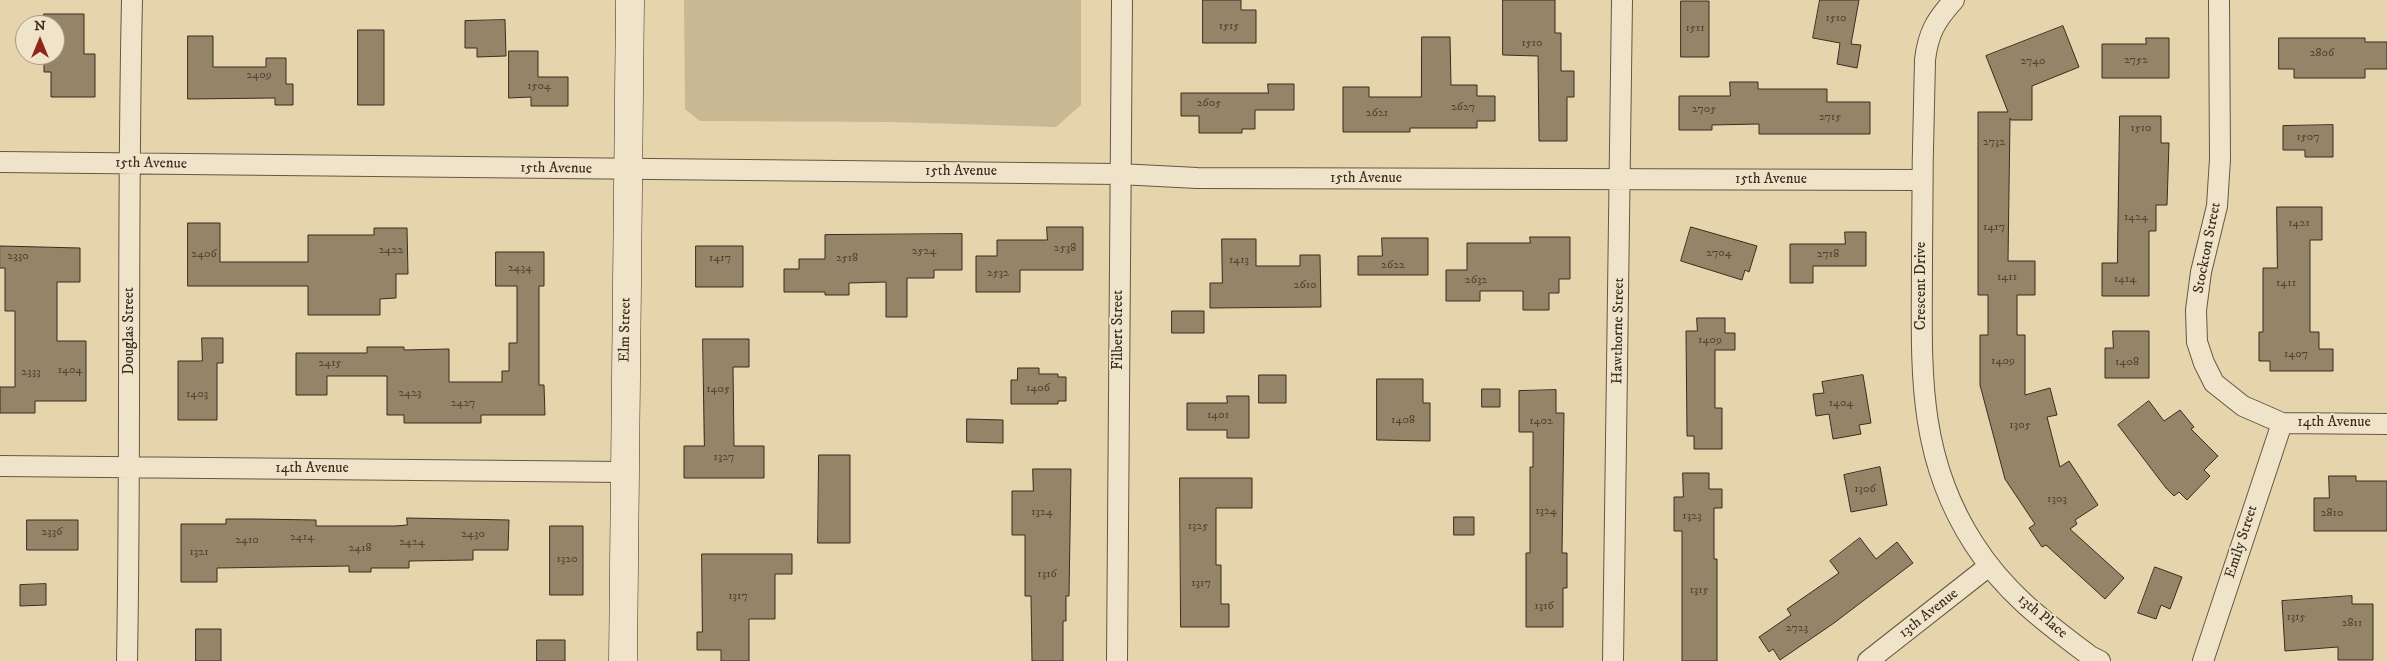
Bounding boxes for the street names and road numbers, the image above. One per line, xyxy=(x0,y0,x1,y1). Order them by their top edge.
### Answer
street label: 15th Avenue xyxy=(115,154,187,174)
street label: 15th Avenue xyxy=(520,159,592,179)
street label: 15th Avenue xyxy=(925,163,997,181)
street label: 15th Avenue xyxy=(1330,170,1402,188)
street label: 15th Avenue xyxy=(1735,171,1807,189)
street label: Stockton Street xyxy=(2190,201,2226,295)
street label: Crescent Drive xyxy=(1913,242,1931,330)
street label: Hawthorne Street xyxy=(1609,278,1629,384)
street label: Douglas Street xyxy=(121,287,139,375)
street label: Filbert Street xyxy=(1110,290,1128,370)
street label: Elm Street xyxy=(616,297,636,363)
street label: 14th Avenue xyxy=(2297,414,2371,432)
street label: 14th Avenue xyxy=(275,460,349,478)
street label: Emily Street xyxy=(2222,503,2262,581)
street label: 13th Avenue xyxy=(1896,585,1962,643)
street label: 13th Place xyxy=(2014,591,2070,643)

